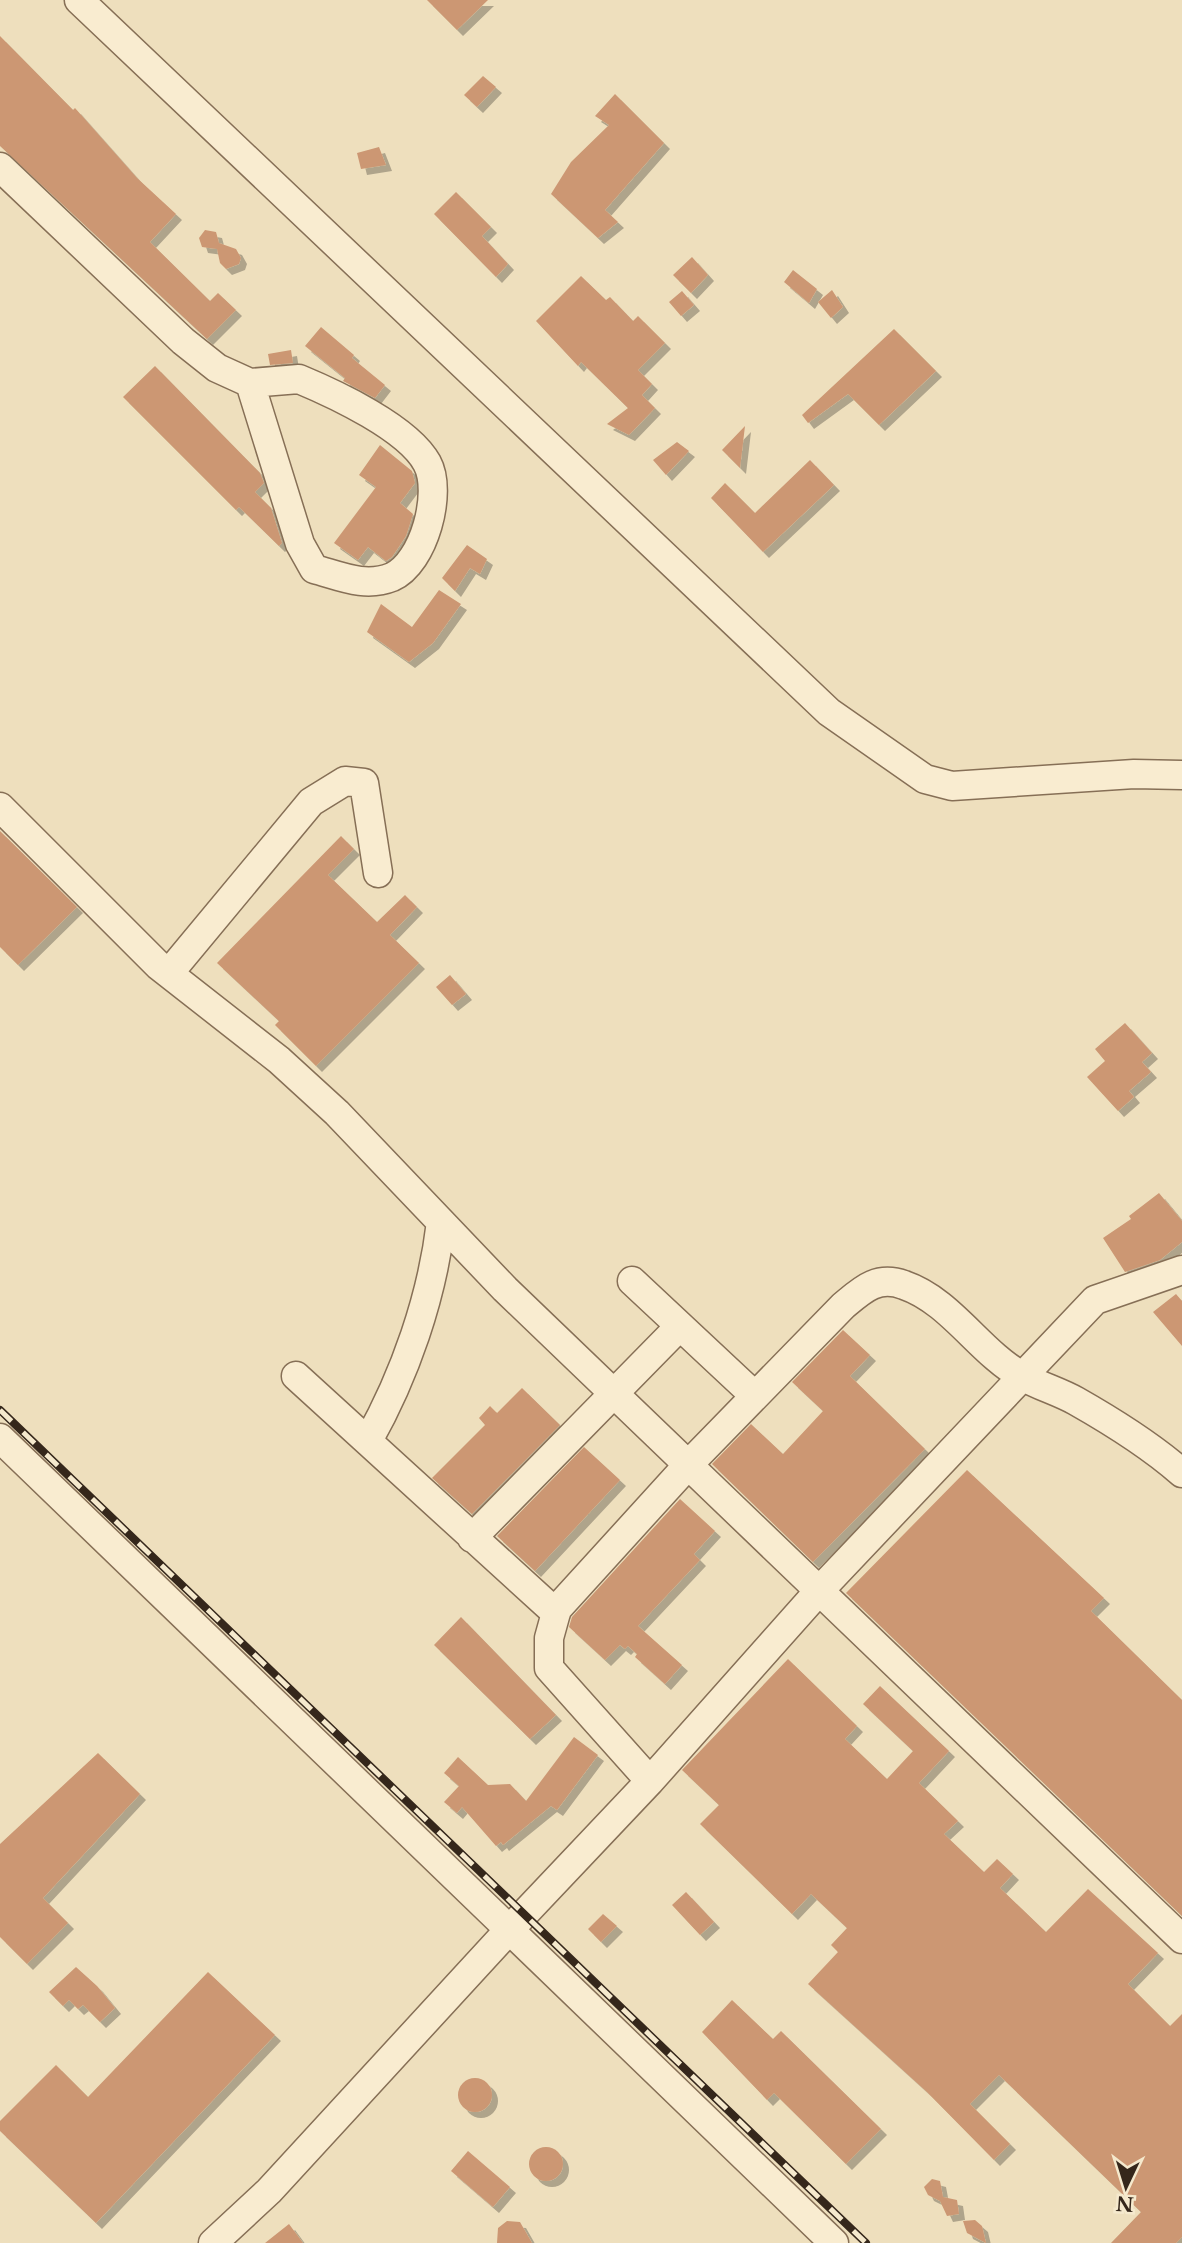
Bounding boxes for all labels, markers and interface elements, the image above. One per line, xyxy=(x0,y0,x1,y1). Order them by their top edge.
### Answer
north arrow xyxy=(1091,2152,1161,2222)
text: N xyxy=(1115,2191,1135,2216)

